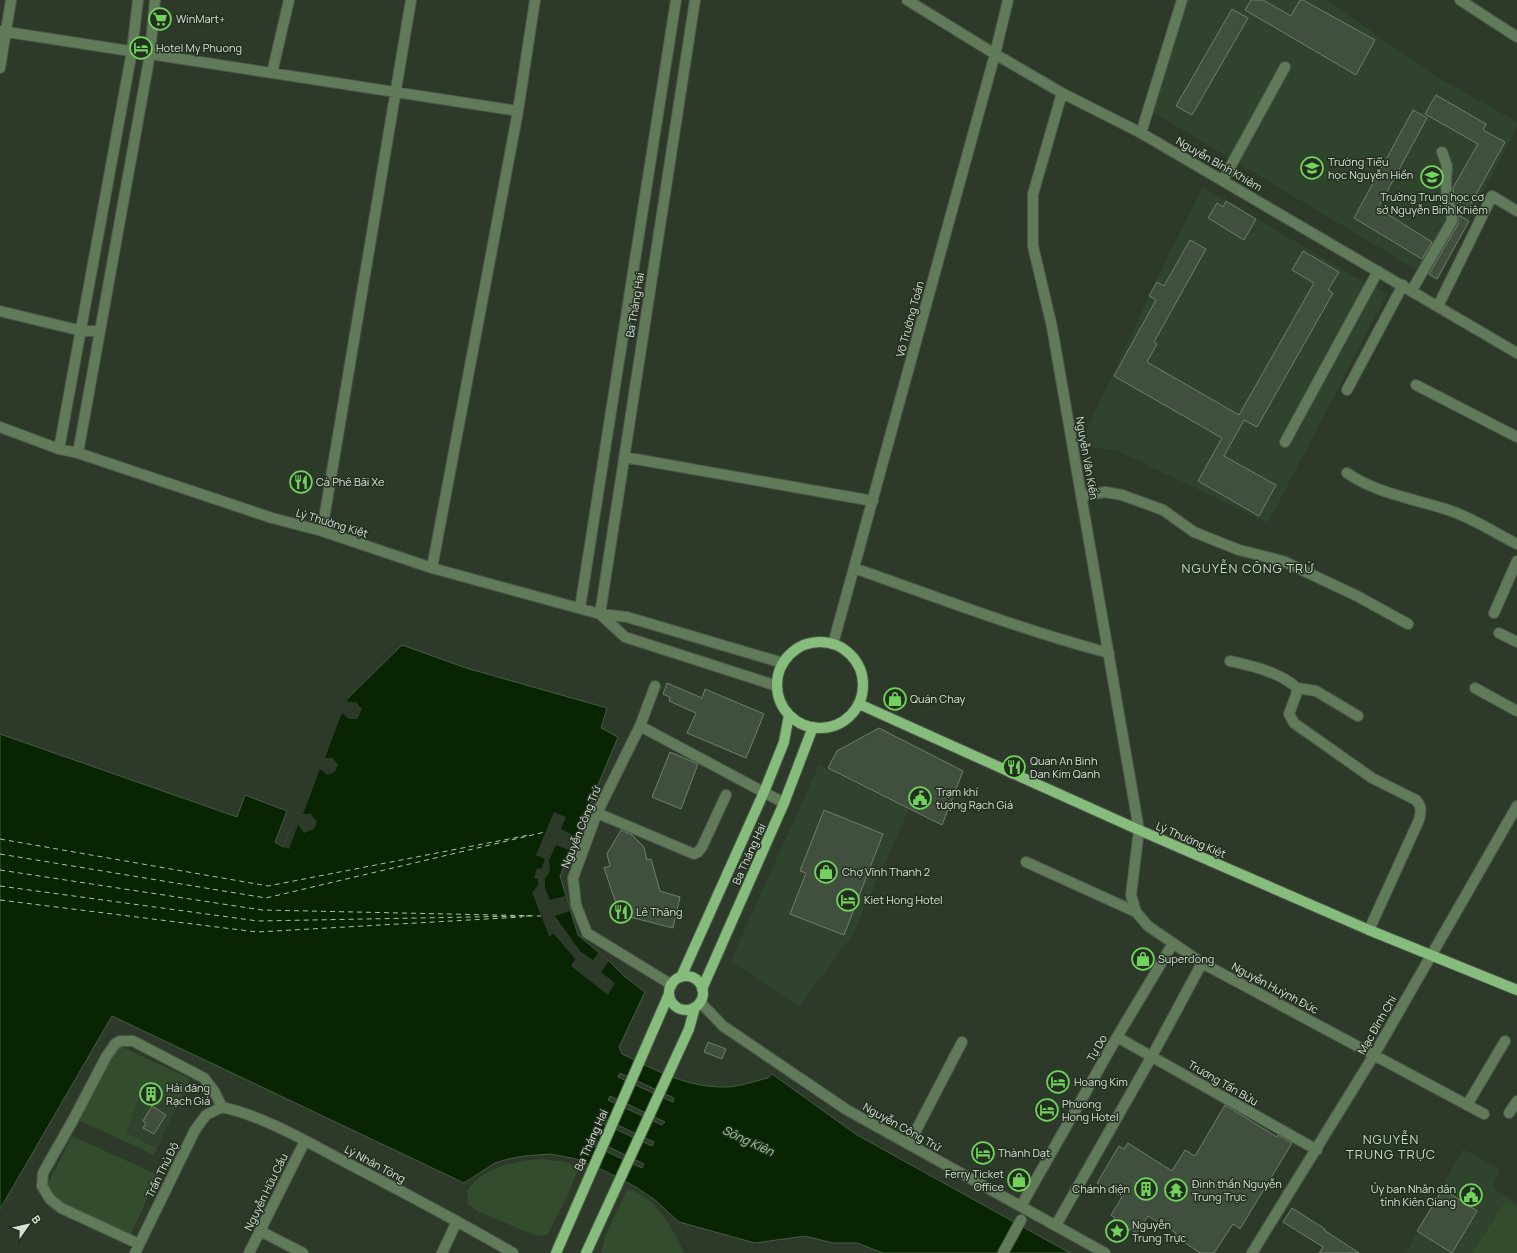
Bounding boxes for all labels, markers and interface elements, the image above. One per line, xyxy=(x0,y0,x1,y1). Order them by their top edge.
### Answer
supermarket icon: WinMart+ xyxy=(147,6,173,32)
place label: WinMart+ xyxy=(176,11,225,26)
hotel icon: Hotel My Phuong xyxy=(128,35,154,61)
place label: Hotel My Phuong xyxy=(156,40,242,55)
street label: Nguyễn Bỉnh Khiêm xyxy=(1174,133,1265,194)
place label: Trường Tiểu học Nguyễn Hiền xyxy=(1328,154,1413,182)
school or university icon: Trường Tiểu học Nguyễn Hiền xyxy=(1299,155,1325,181)
school or university icon: Trường Trung học cơ sở Nguyễn Bỉnh Khiêm xyxy=(1419,164,1445,190)
place label: Trường Trung học cơ sở Nguyễn Bỉnh Khiêm xyxy=(1376,189,1488,217)
street label: Ba Tháng Hai xyxy=(622,271,647,339)
street label: Võ Trường Toản xyxy=(892,279,927,358)
street label: Nguyễn Văn Kiến xyxy=(1073,415,1102,501)
restaurant icon: Cà Phê Bãi Xe xyxy=(288,469,314,495)
place label: Cà Phê Bãi Xe xyxy=(316,474,385,489)
street label: Lý Thường Kiệt xyxy=(294,504,370,541)
district label: NGUYỄN CÔNG TRỨ xyxy=(1182,559,1314,577)
shop icon: Quán Chay xyxy=(882,686,908,712)
place label: Quán Chay xyxy=(910,691,966,706)
place label: Quan An Binh Dan Kim Qanh xyxy=(1030,753,1100,781)
restaurant icon: Quan An Binh Dan Kim Qanh xyxy=(1001,754,1027,780)
street label: Nguyễn Công Trứ xyxy=(557,783,604,870)
place label: Trạm khí tượng Rạch Giá xyxy=(936,784,1013,812)
public building icon: Trạm khí tượng Rạch Giá xyxy=(907,785,933,811)
street label: Lý Thường Kiệt xyxy=(1154,818,1228,861)
street label: Ba Tháng Hai xyxy=(728,821,769,887)
shop icon: Chợ Vĩnh Thanh 2 xyxy=(813,859,839,885)
place label: Chợ Vĩnh Thanh 2 xyxy=(842,864,930,879)
hotel icon: Kiet Hong Hotel xyxy=(835,887,861,913)
place label: Kiet Hong Hotel xyxy=(864,892,943,907)
restaurant icon: Lê Thāng xyxy=(608,899,634,925)
place label: Lê Thāng xyxy=(636,904,683,919)
shop icon: Superdong xyxy=(1130,946,1156,972)
place label: Superdong xyxy=(1158,951,1214,966)
street label: Nguyễn Huỳnh Đức xyxy=(1229,958,1321,1017)
street label: Mạc Đĩnh Chi xyxy=(1354,993,1400,1057)
street label: Tự Do xyxy=(1083,1031,1110,1064)
street label: Trương Tấn Bửu xyxy=(1185,1056,1261,1109)
hotel icon: Hoang Kim xyxy=(1045,1069,1071,1095)
place label: Hoang Kim xyxy=(1074,1074,1128,1089)
place label: Hải đăng Rạch Giá xyxy=(166,1080,210,1108)
building icon: Hải đăng Rạch Giá xyxy=(138,1081,164,1107)
place label: Phuong Hong Hotel xyxy=(1062,1096,1119,1124)
hotel icon: Phuong Hong Hotel xyxy=(1034,1097,1060,1123)
street label: Nguyễn Công Trứ xyxy=(860,1099,944,1155)
street label: Ba Tháng Hai xyxy=(570,1107,611,1173)
water label: Sông Kiên xyxy=(720,1121,778,1160)
district label: NGUYỄN TRUNG TRỰC xyxy=(1346,1130,1436,1163)
street label: Trần Thủ Độ xyxy=(142,1139,182,1200)
hotel icon: Thành Dạt xyxy=(970,1140,996,1166)
street label: Lý Nhân Tông xyxy=(342,1141,408,1186)
place label: Thành Dạt xyxy=(998,1145,1050,1160)
street label: Nguyễn Hữu Cầu xyxy=(240,1151,291,1233)
place label: Ferry Ticket Office xyxy=(945,1166,1005,1194)
shop icon: Ferry Ticket Office xyxy=(1006,1167,1032,1193)
building icon: Chánh điện xyxy=(1133,1176,1159,1202)
place label: Đình thần Nguyễn Trung Trực xyxy=(1192,1176,1282,1204)
temple icon: Đình thần Nguyễn Trung Trực xyxy=(1163,1177,1189,1203)
place label: Chánh điện xyxy=(1072,1181,1130,1196)
place label: Ủy ban Nhân dân tỉnh Kiên Giang xyxy=(1371,1181,1456,1209)
public building icon: Ủy ban Nhân dân tỉnh Kiên Giang xyxy=(1458,1182,1484,1208)
north arrow xyxy=(8,1205,48,1245)
text: B xyxy=(29,1212,45,1226)
place label: Nguyễn Trung Trực xyxy=(1132,1217,1186,1245)
place icon: Nguyễn Trung Trực xyxy=(1104,1218,1130,1244)

